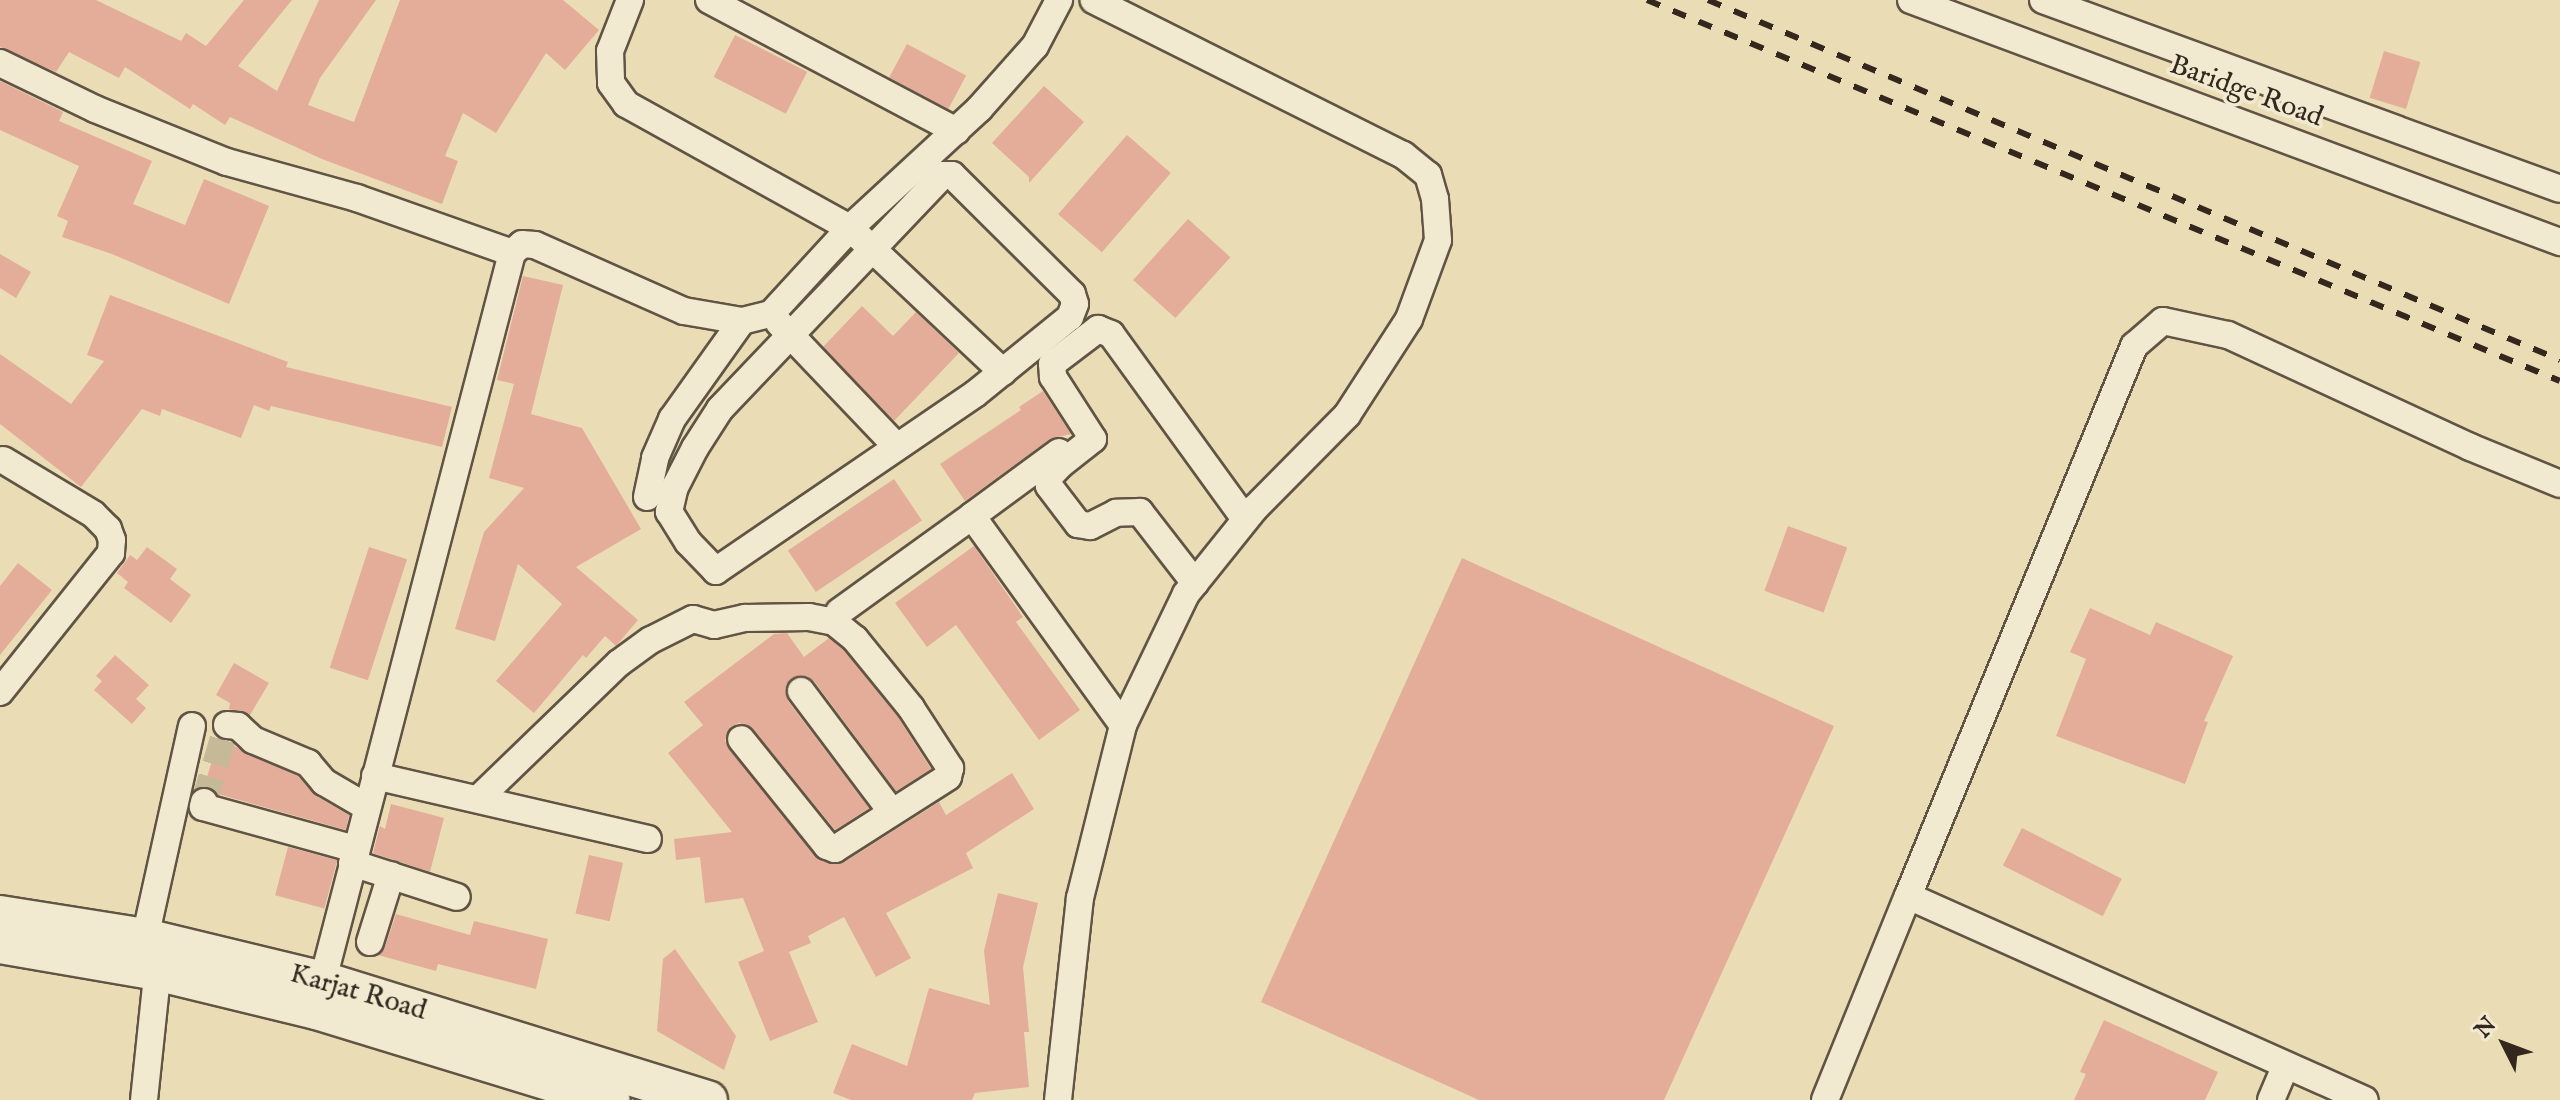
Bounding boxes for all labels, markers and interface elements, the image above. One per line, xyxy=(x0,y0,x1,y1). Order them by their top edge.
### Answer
street label: Baridge Road xyxy=(2165,49,2327,135)
street label: Karjat Road xyxy=(286,958,430,1028)
north arrow xyxy=(2464,1004,2544,1084)
text: N xyxy=(2469,1012,2503,1044)

